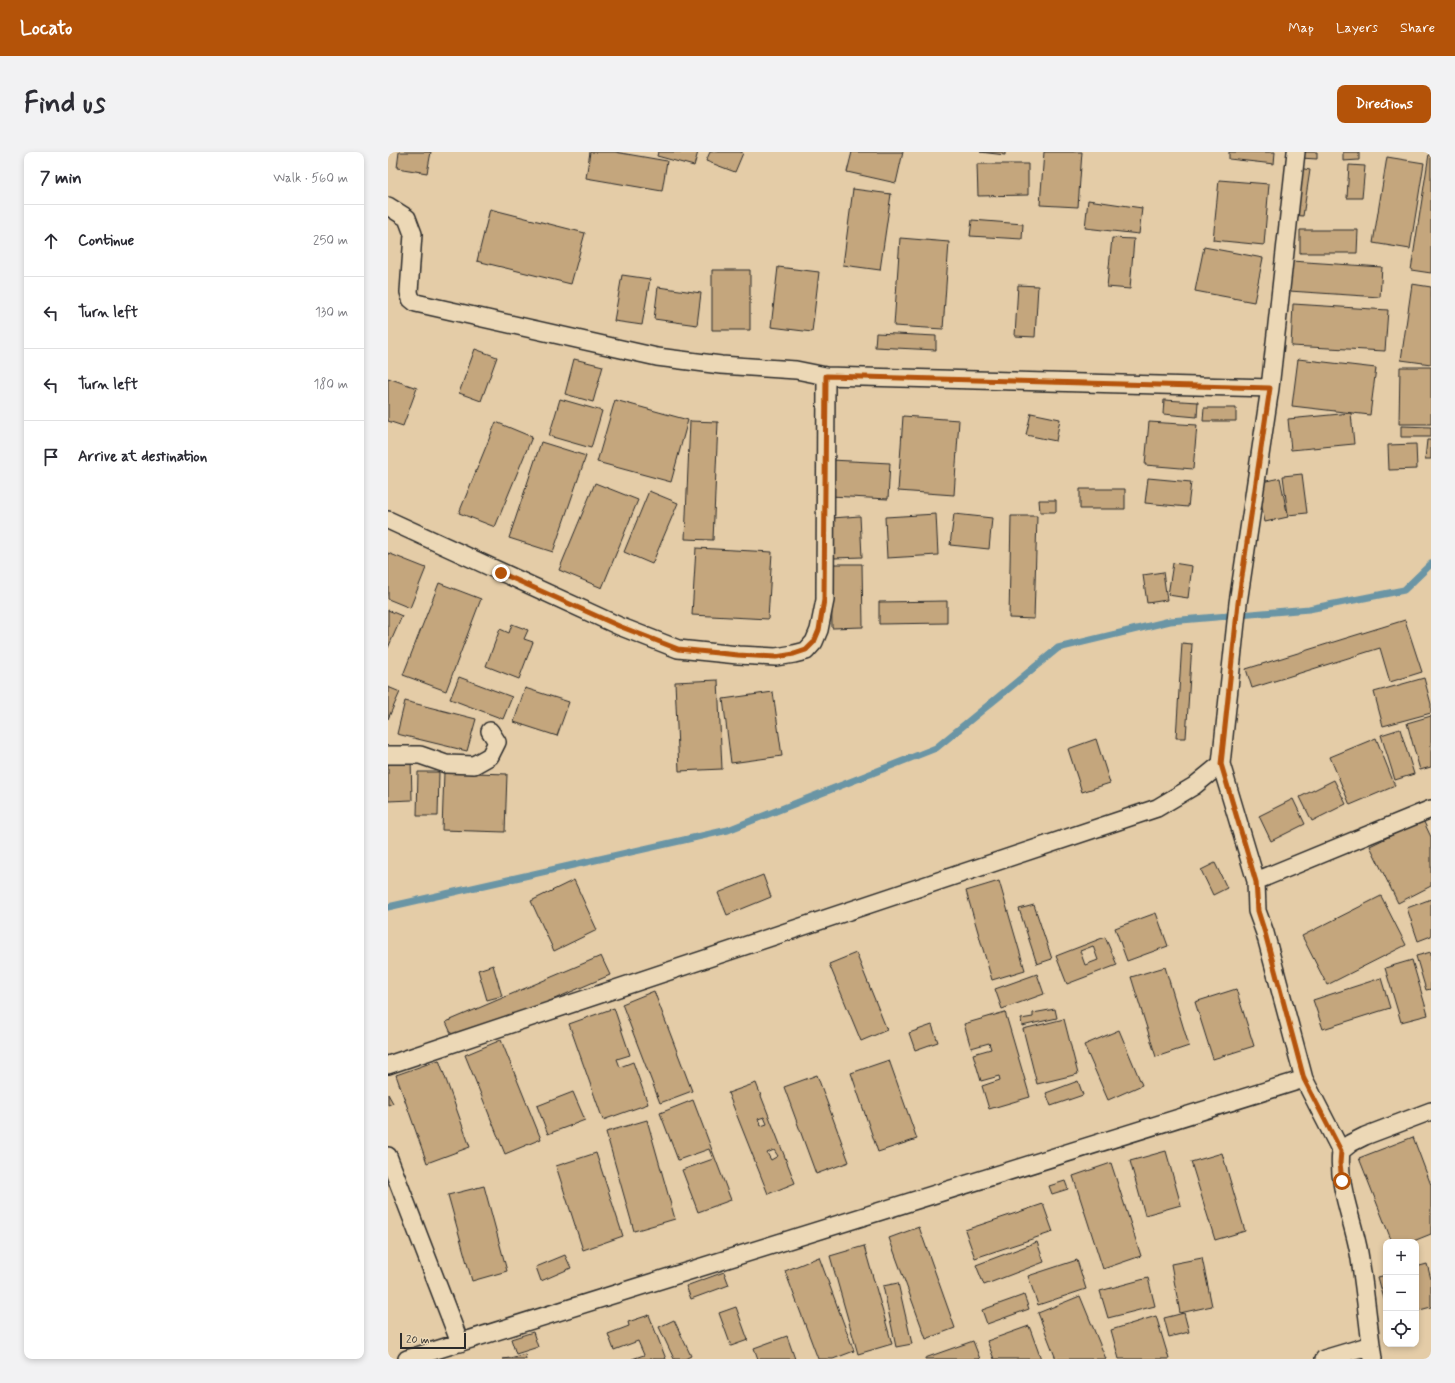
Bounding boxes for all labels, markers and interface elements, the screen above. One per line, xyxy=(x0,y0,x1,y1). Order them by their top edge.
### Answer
text: Locato xyxy=(20,16,72,41)
text: Map xyxy=(1288,19,1314,37)
text: Layers xyxy=(1336,19,1378,37)
text: Share xyxy=(1400,19,1435,37)
button: Directions xyxy=(1337,85,1431,123)
text: Find us xyxy=(24,86,105,123)
text: 7 min xyxy=(40,167,82,189)
text: Walk · 560 m xyxy=(273,170,348,187)
icon: ahead xyxy=(40,230,62,252)
text: Continue xyxy=(78,231,134,251)
text: 250 m xyxy=(313,232,348,249)
icon: left xyxy=(40,302,62,324)
text: Turn left xyxy=(78,303,138,323)
text: 130 m xyxy=(315,304,348,321)
icon: left xyxy=(40,374,62,396)
text: Turn left xyxy=(78,375,138,395)
text: 180 m xyxy=(313,376,348,393)
icon: arrive xyxy=(40,446,62,468)
text: Arrive at destination xyxy=(78,447,207,467)
route end xyxy=(492,564,510,582)
route start xyxy=(1333,1172,1351,1190)
map controls xyxy=(1383,1239,1419,1347)
button: + xyxy=(1383,1239,1419,1275)
button: − xyxy=(1383,1275,1419,1311)
button: locate xyxy=(1383,1311,1419,1347)
scale bar xyxy=(400,1331,466,1350)
text: 20 m xyxy=(406,1333,429,1347)

